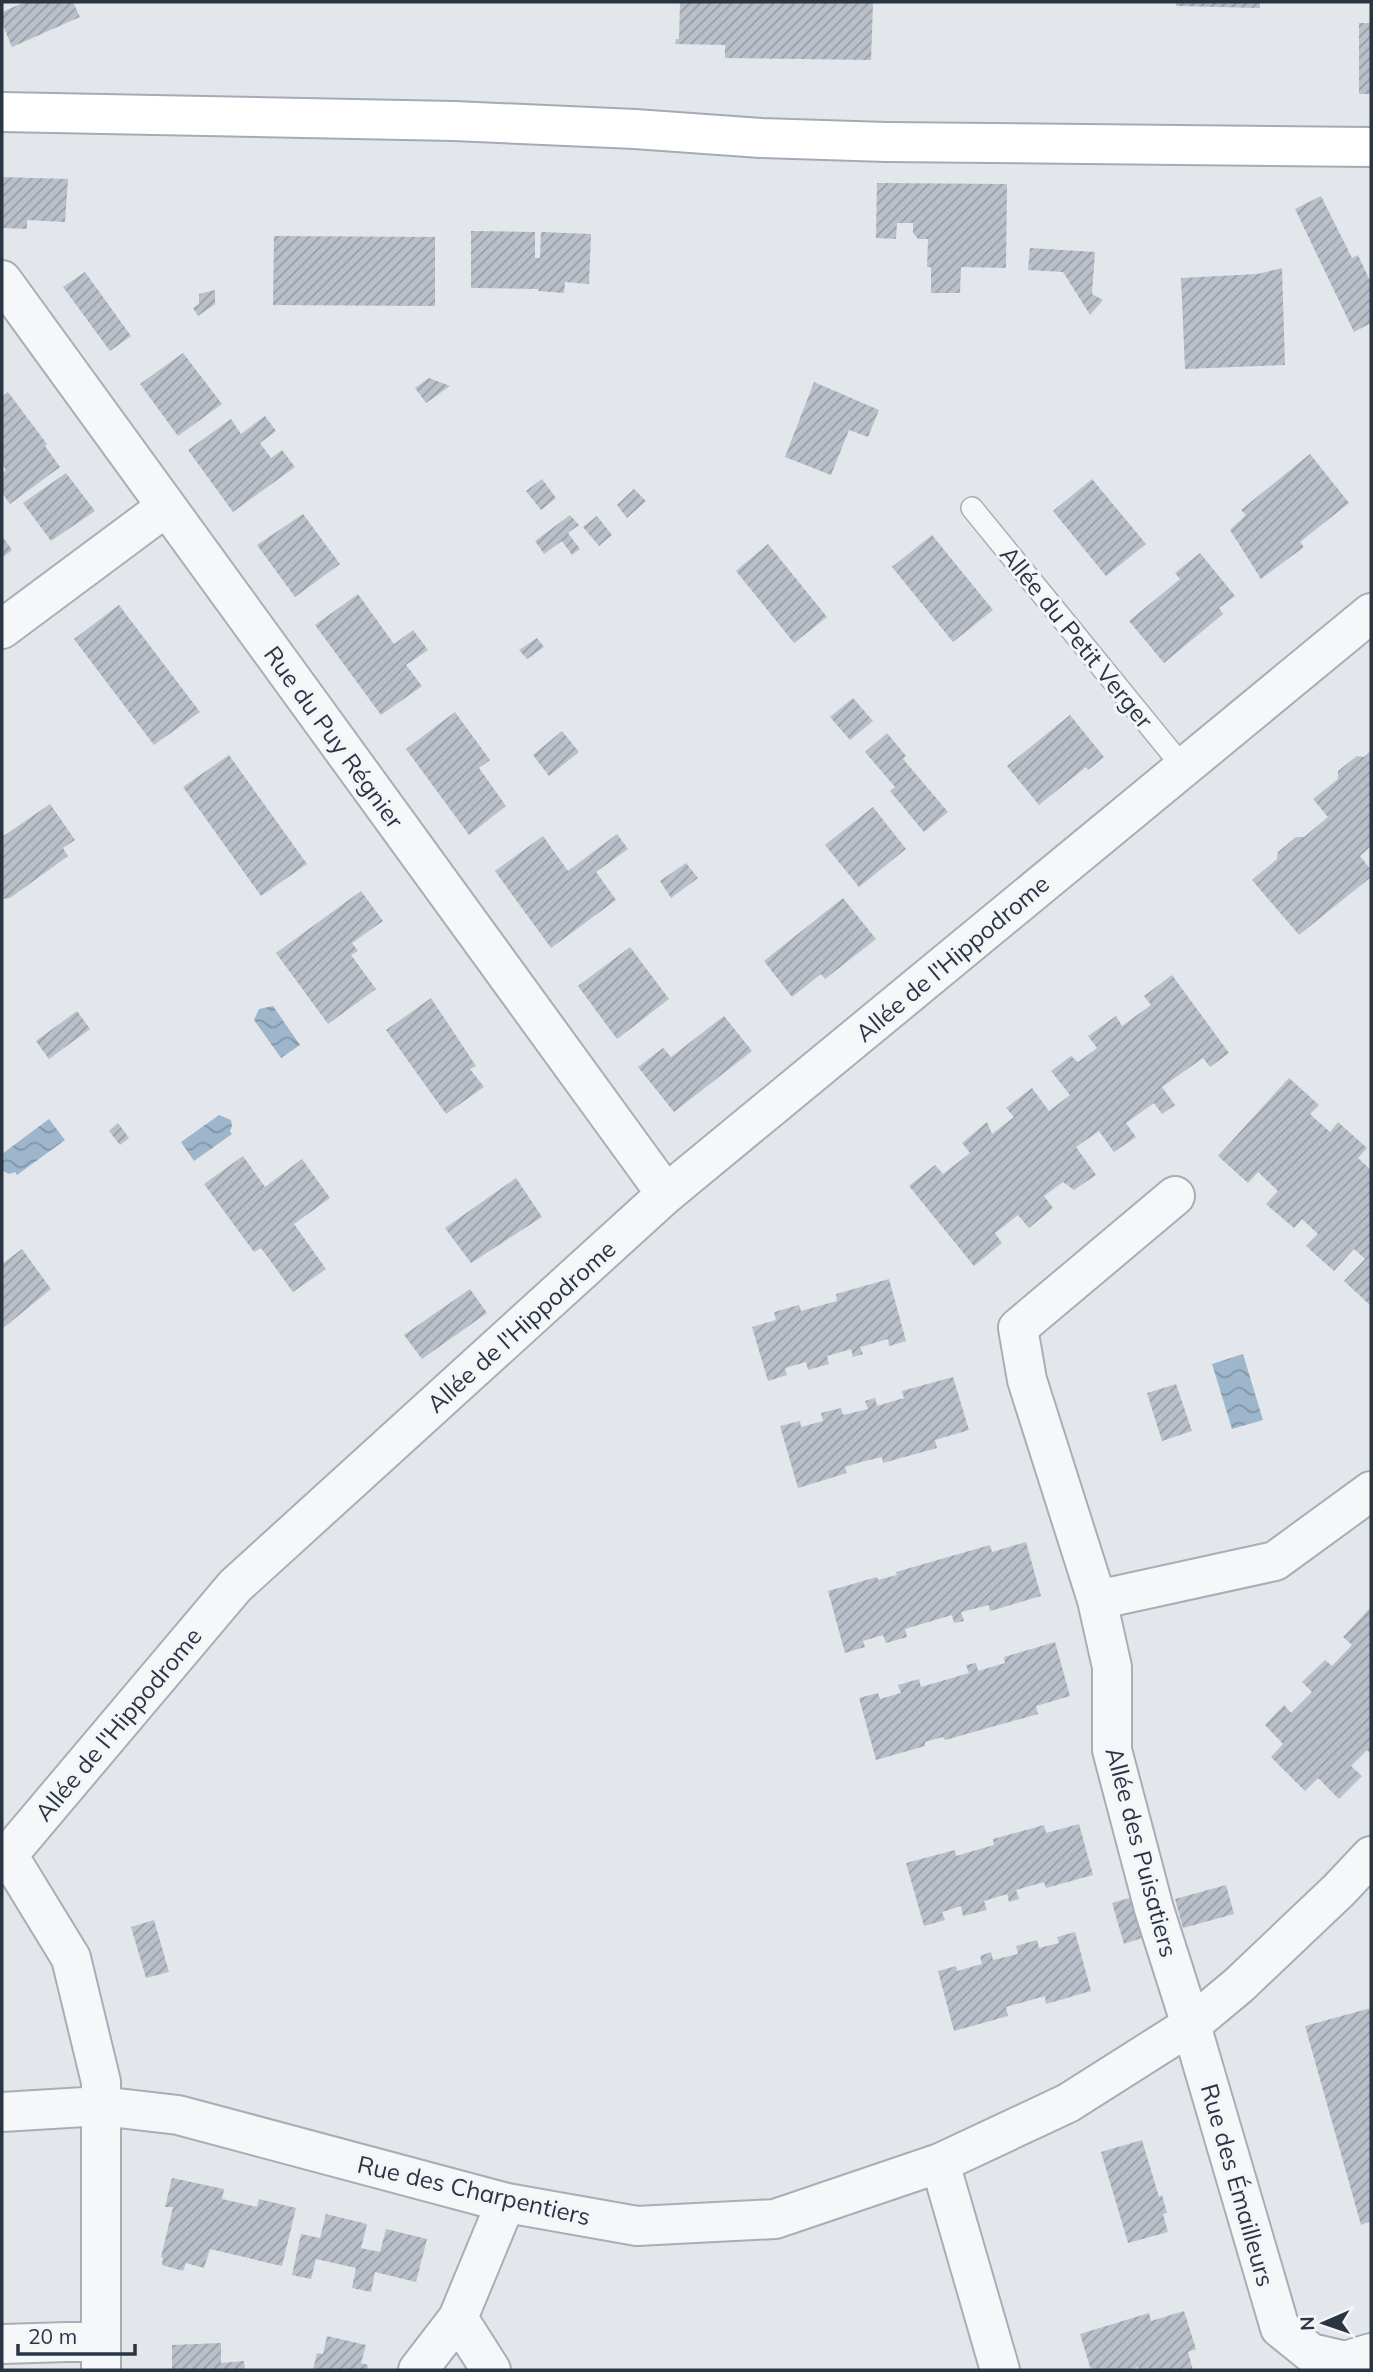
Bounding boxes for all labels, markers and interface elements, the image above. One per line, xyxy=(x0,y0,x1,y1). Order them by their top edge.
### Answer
street label: Allée du Petit Verger xyxy=(994,540,1160,735)
street label: Rue du Puy Régnier xyxy=(258,640,410,834)
street label: Allée de l'Hippodrome xyxy=(849,868,1055,1048)
street label: Allée de l'Hippodrome xyxy=(420,1233,622,1419)
street label: Allée de l'Hippodrome xyxy=(28,1621,208,1827)
street label: Allée des Puisatiers xyxy=(1100,1744,1184,1960)
street label: Rue des Émailleurs xyxy=(1195,2080,1281,2290)
street label: Rue des Charpentiers xyxy=(355,2149,593,2231)
north arrow xyxy=(1289,2288,1359,2358)
scale bar xyxy=(18,2312,135,2356)
text: N xyxy=(1295,2316,1319,2331)
text: 20 m xyxy=(28,2323,77,2349)

